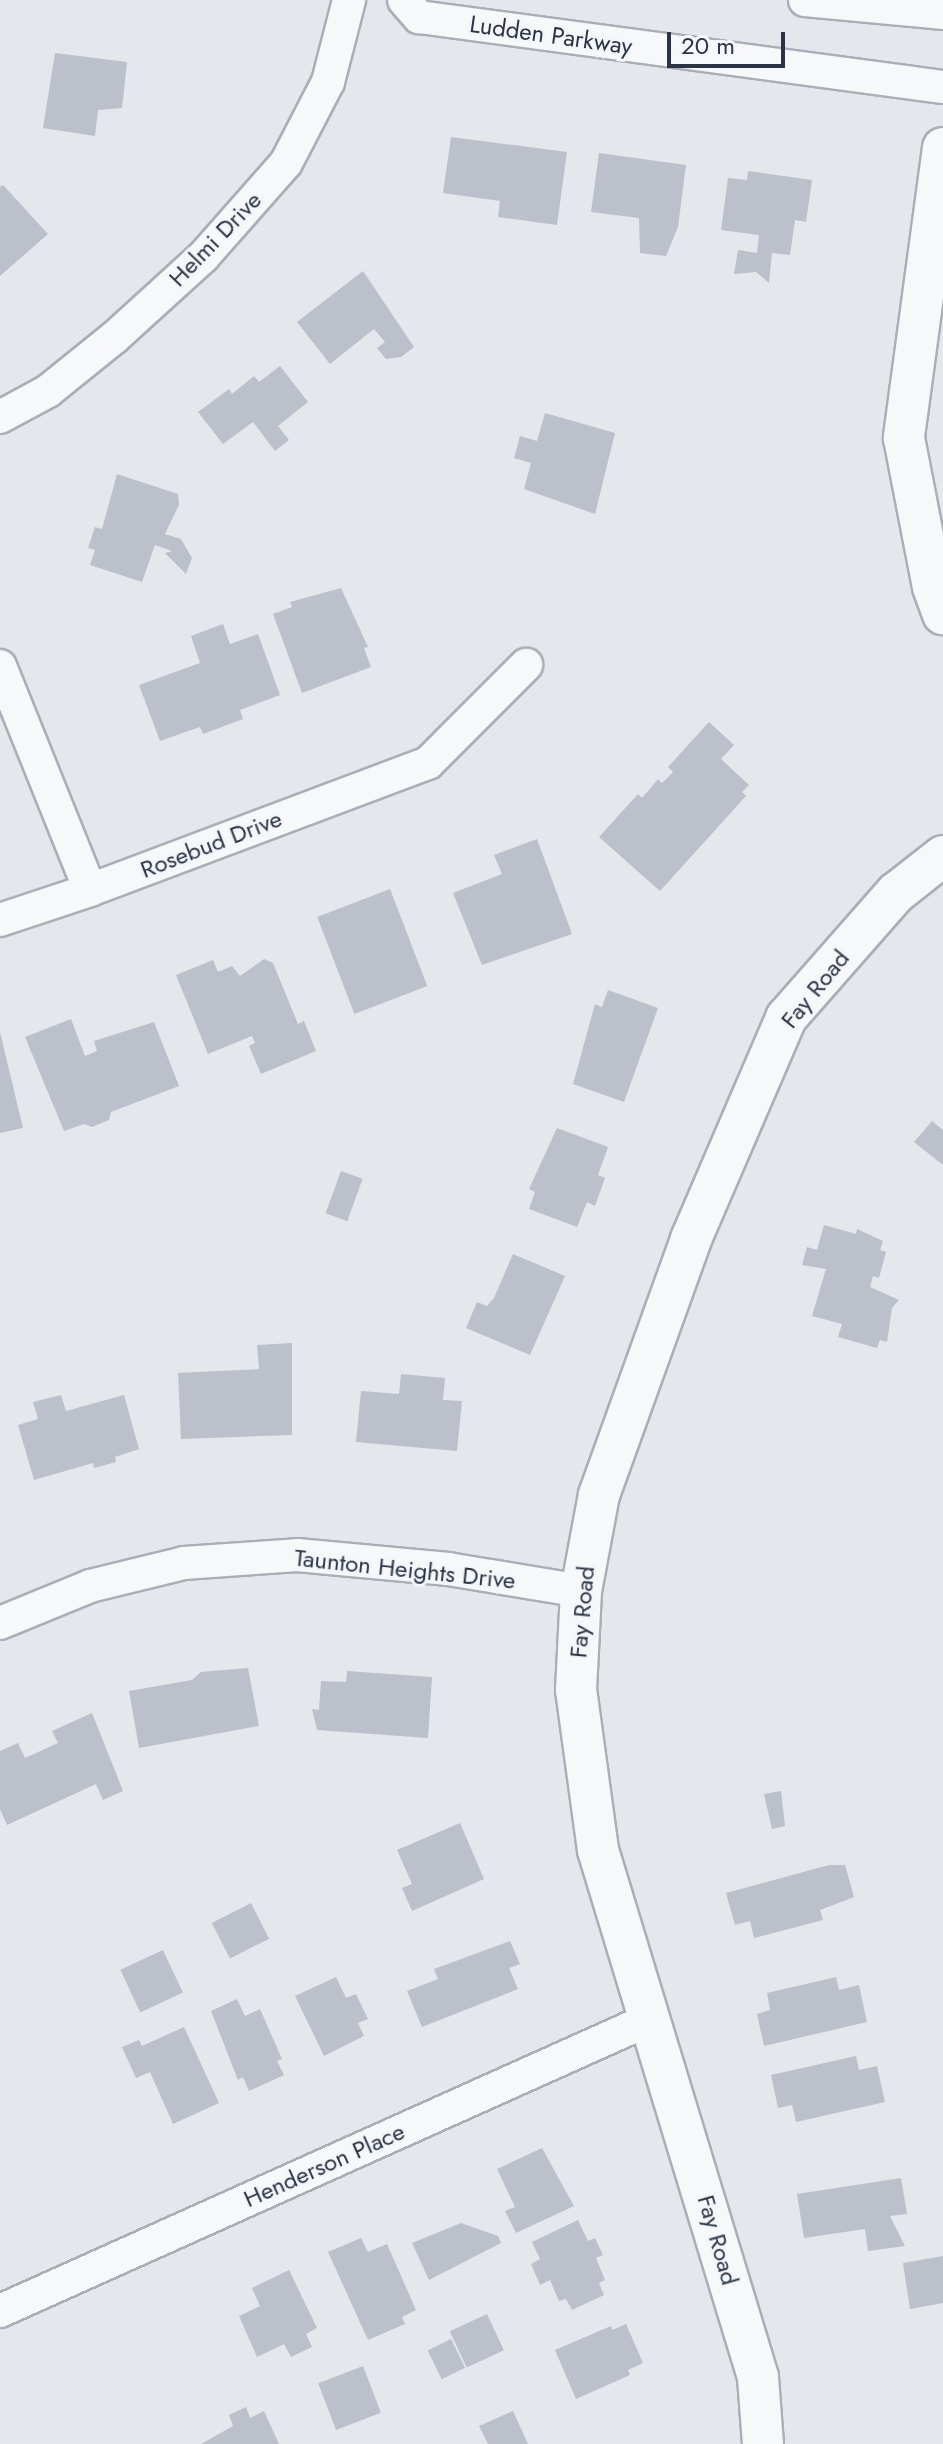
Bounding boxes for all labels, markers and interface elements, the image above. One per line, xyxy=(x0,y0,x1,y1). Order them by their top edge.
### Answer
street label: Ludden Parkway xyxy=(468,9,634,61)
scale bar xyxy=(671,16,789,66)
text: 20 m xyxy=(681,28,735,63)
street label: Helmi Drive xyxy=(163,186,267,292)
street label: Rosebud Drive xyxy=(136,804,286,884)
street label: Fay Road xyxy=(775,944,855,1034)
street label: Taunton Heights Drive xyxy=(293,1543,517,1595)
street label: Fay Road xyxy=(564,1565,600,1659)
street label: Henderson Place xyxy=(239,2117,409,2213)
street label: Fay Road xyxy=(691,2192,745,2288)

